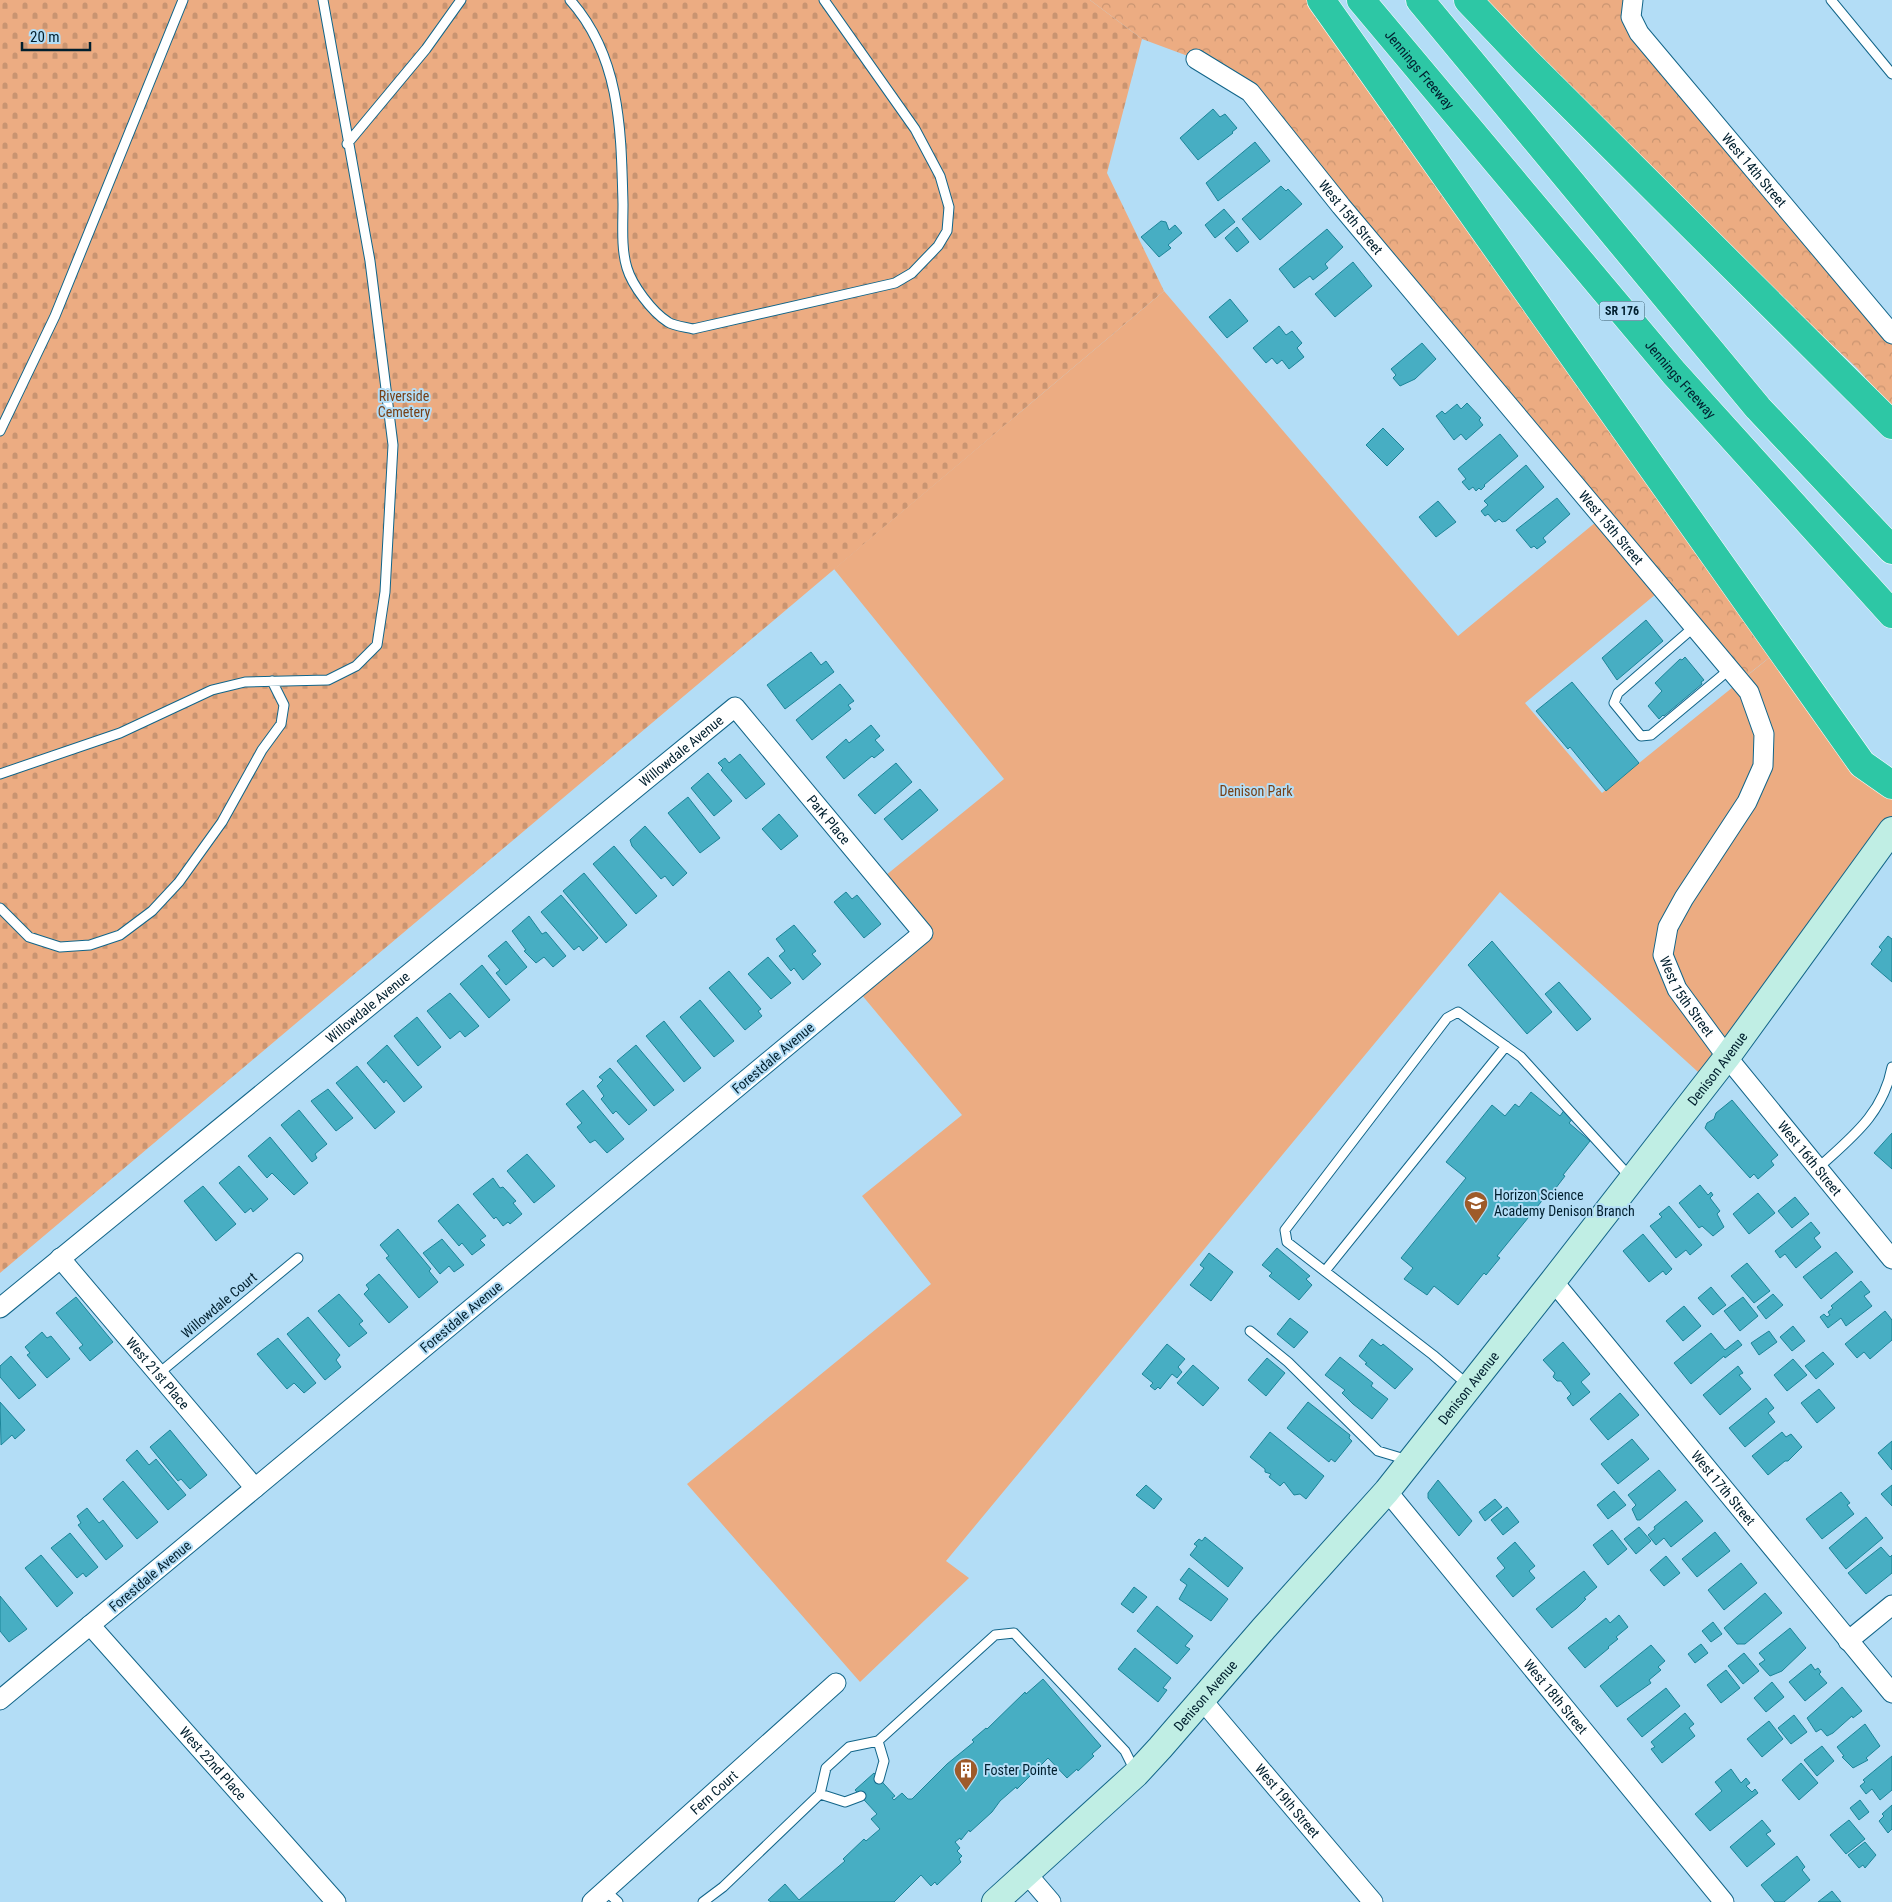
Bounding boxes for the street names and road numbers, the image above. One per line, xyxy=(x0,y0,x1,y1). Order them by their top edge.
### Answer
street label: Jennings Freeway xyxy=(1382,27,1457,113)
street label: West 14th Street xyxy=(1719,130,1790,210)
street label: West 15th Street xyxy=(1315,177,1386,258)
road number: SR 176 xyxy=(1600,302,1644,321)
street label: Jennings Freeway xyxy=(1642,337,1719,422)
street label: West 15th Street xyxy=(1575,487,1647,568)
street label: Willowdale Avenue xyxy=(636,712,727,790)
street label: Park Place xyxy=(804,792,854,848)
street label: West 15th Street xyxy=(1656,954,1717,1040)
street label: Willowdale Avenue xyxy=(323,968,413,1046)
street label: Forestdale Avenue xyxy=(729,1019,817,1097)
street label: Denison Avenue xyxy=(1684,1028,1751,1109)
street label: West 16th Street xyxy=(1775,1118,1845,1199)
street label: Willowdale Court xyxy=(178,1269,260,1341)
street label: Forestdale Avenue xyxy=(417,1278,505,1356)
street label: West 21st Place xyxy=(123,1334,193,1413)
street label: Denison Avenue xyxy=(1435,1348,1502,1428)
street label: West 17th Street xyxy=(1688,1447,1759,1528)
street label: Forestdale Avenue xyxy=(106,1537,194,1615)
street label: West 18th Street xyxy=(1520,1656,1591,1737)
street label: Denison Avenue xyxy=(1170,1657,1241,1734)
street label: West 22nd Place xyxy=(176,1724,250,1803)
street label: West 19th Street xyxy=(1252,1761,1323,1841)
street label: Fern Court xyxy=(687,1767,741,1818)

